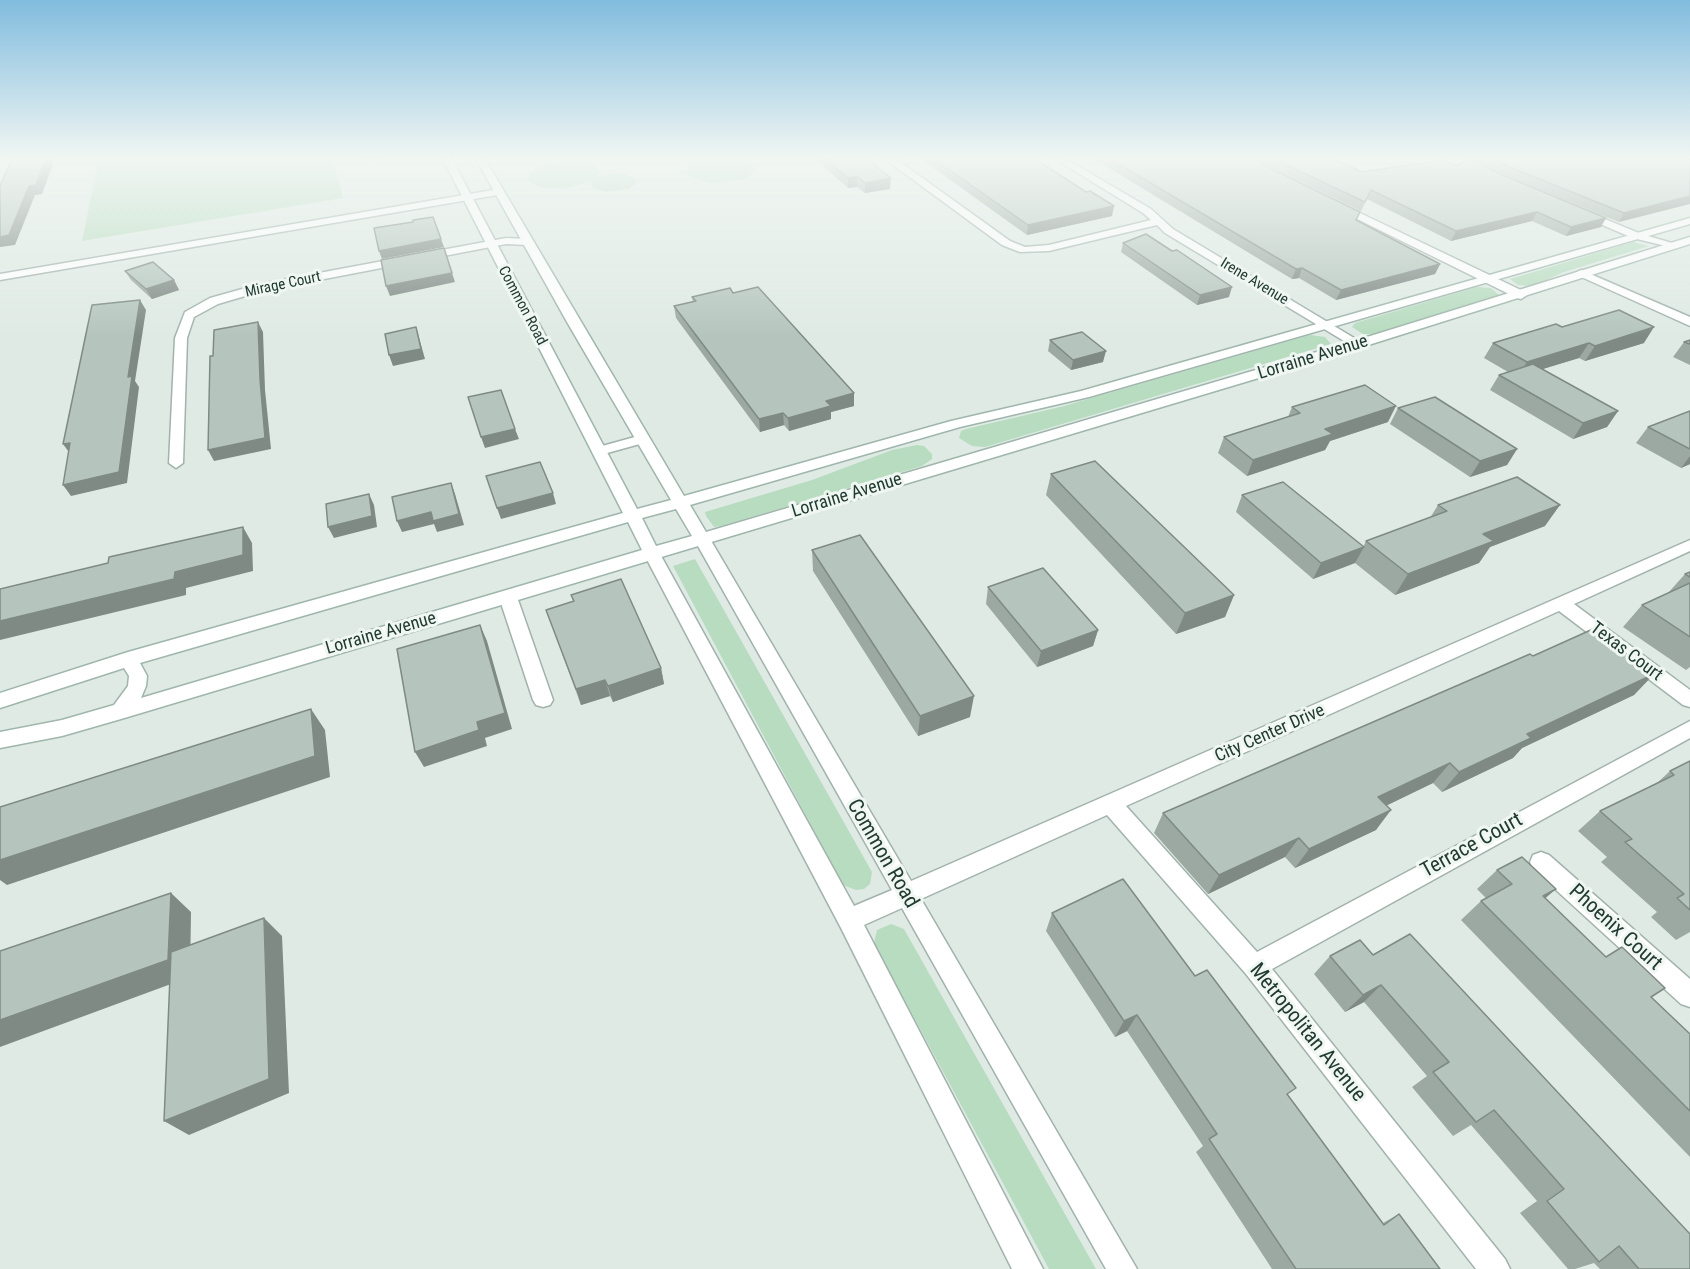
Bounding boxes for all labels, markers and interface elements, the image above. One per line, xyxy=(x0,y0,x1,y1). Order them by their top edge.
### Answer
street label: Irene Avenue xyxy=(1217,255,1291,309)
street label: Common Road xyxy=(494,263,550,349)
street label: Mirage Court xyxy=(244,268,322,302)
street label: Lorraine Avenue xyxy=(1255,331,1371,385)
street label: Lorraine Avenue xyxy=(789,469,905,523)
street label: Lorraine Avenue xyxy=(323,608,439,660)
street label: Texas Court xyxy=(1586,618,1666,686)
street label: City Center Drive xyxy=(1212,700,1328,768)
street label: Common Road xyxy=(841,795,923,913)
street label: Terrace Court xyxy=(1417,808,1527,884)
street label: Phoenix Court xyxy=(1563,880,1667,976)
street label: Metropolitan Avenue xyxy=(1243,959,1371,1107)

